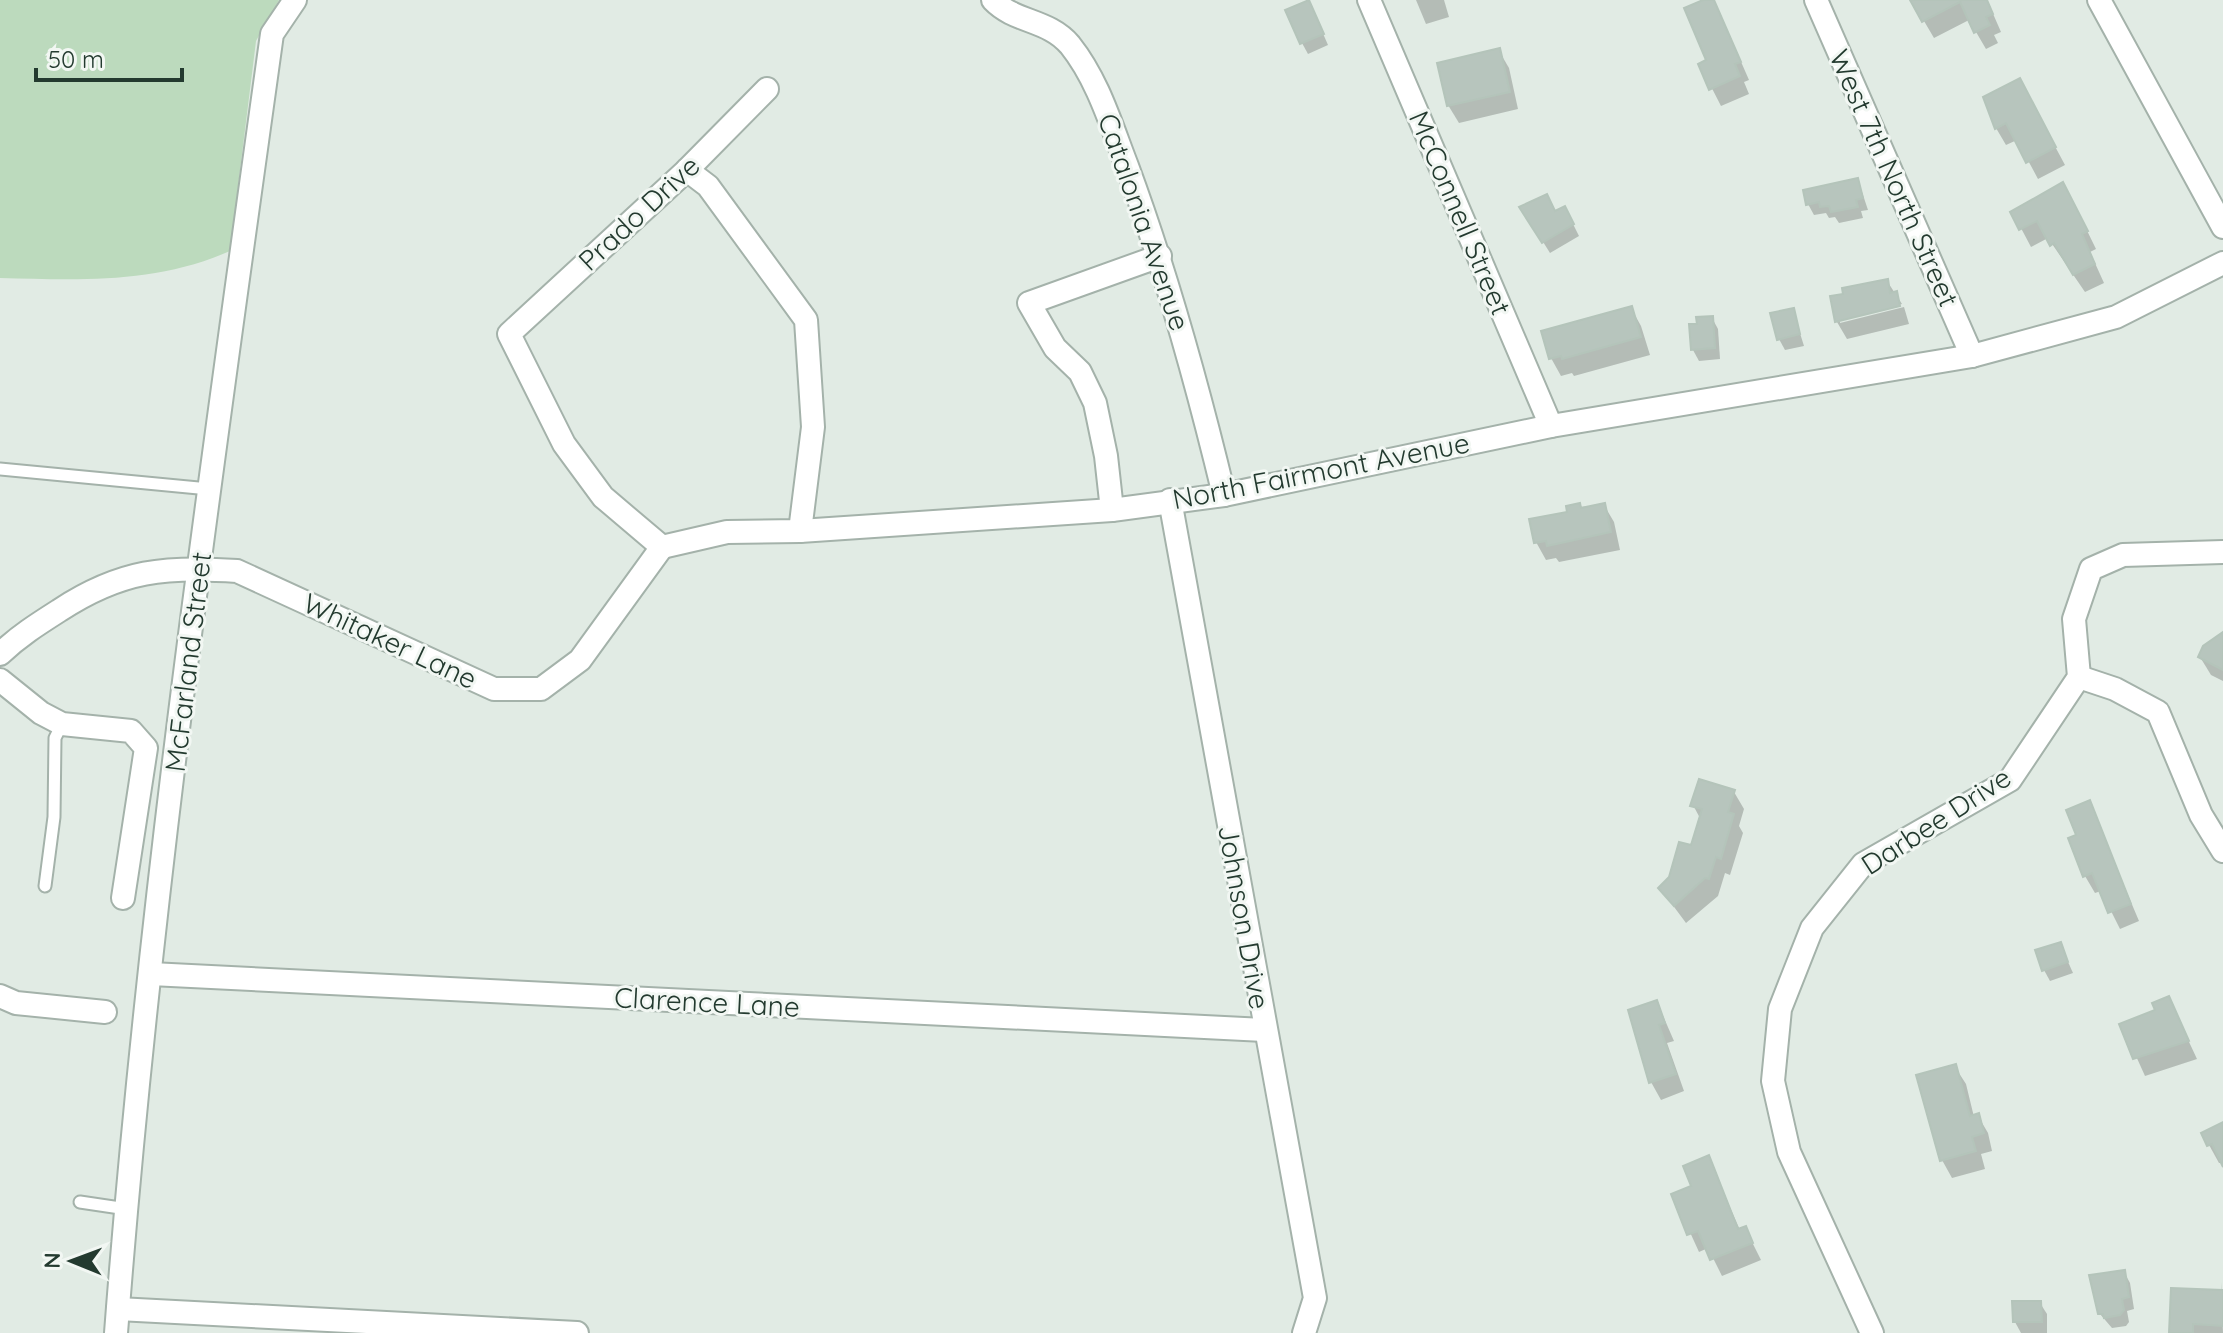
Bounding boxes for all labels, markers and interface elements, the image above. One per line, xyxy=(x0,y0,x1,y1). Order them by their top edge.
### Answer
scale bar xyxy=(36,32,182,82)
text: 50 m xyxy=(48,44,104,74)
street label: West 7th North Street xyxy=(1822,44,1967,312)
street label: McConnell Street xyxy=(1402,106,1519,320)
street label: Catalonia Avenue xyxy=(1091,109,1198,335)
street label: Prado Drive xyxy=(571,148,707,278)
street label: North Fairmont Avenue xyxy=(1169,425,1472,516)
street label: McFarland Street xyxy=(157,550,218,774)
street label: Whitaker Lane xyxy=(298,585,483,696)
street label: Darbee Drive xyxy=(1854,759,2017,882)
street label: Johnson Drive xyxy=(1211,822,1278,1012)
street label: Clarence Lane xyxy=(613,979,801,1024)
north arrow xyxy=(32,1221,112,1301)
text: N xyxy=(38,1252,66,1269)

